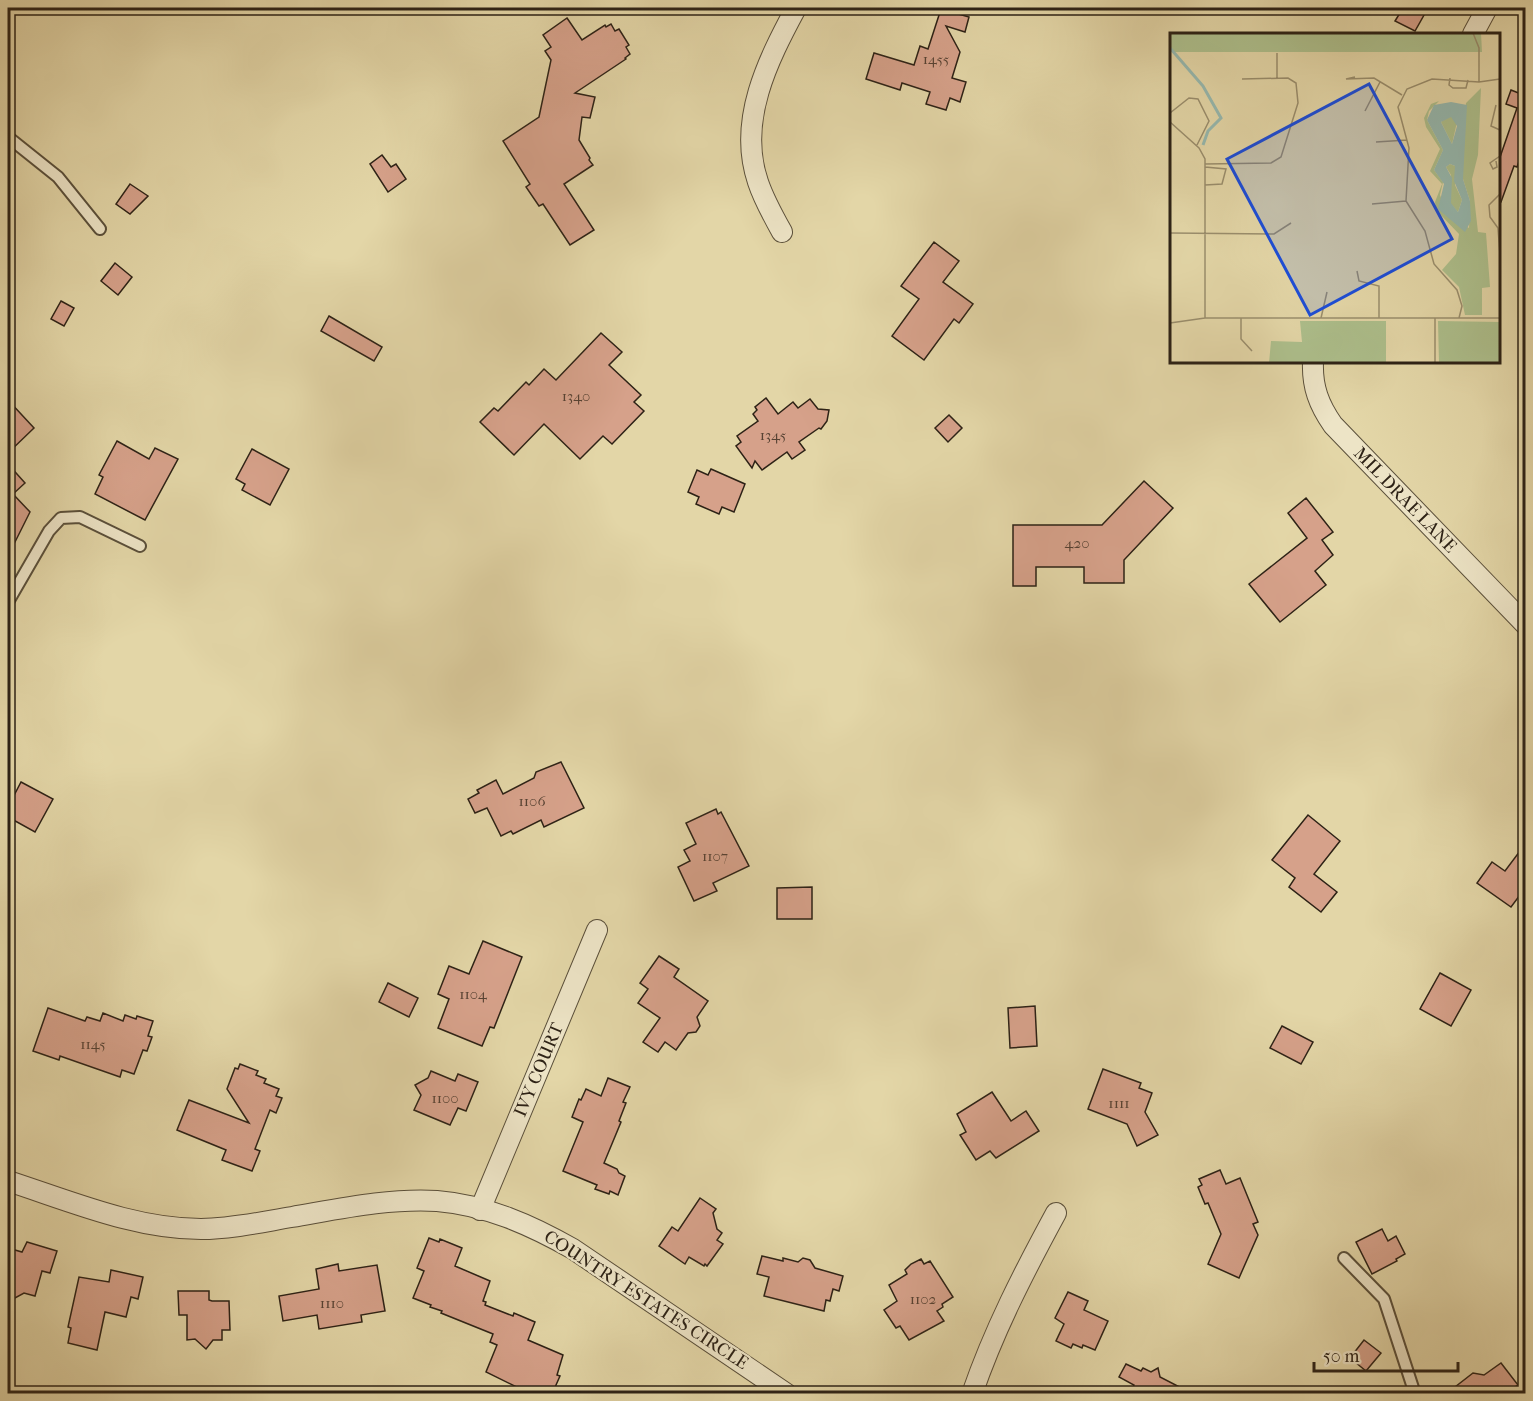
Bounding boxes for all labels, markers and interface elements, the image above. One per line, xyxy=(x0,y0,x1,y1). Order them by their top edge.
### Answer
inset map xyxy=(1170,33,1500,363)
house number: 1455 xyxy=(923,50,949,68)
house number: 1340 xyxy=(562,387,590,405)
house number: 1345 xyxy=(760,426,786,444)
street label: MIL DRAE LANE xyxy=(1349,443,1461,557)
house number: 420 xyxy=(1065,534,1089,552)
house number: 1106 xyxy=(518,792,546,810)
house number: 1107 xyxy=(702,847,728,865)
house number: 1104 xyxy=(459,985,488,1003)
street label: IVY COURT xyxy=(510,1019,569,1120)
house number: 1145 xyxy=(80,1035,106,1053)
house number: 1100 xyxy=(431,1089,459,1107)
house number: 1111 xyxy=(1108,1094,1130,1112)
street label: COUNTRY ESTATES CIRCLE xyxy=(540,1226,752,1374)
house number: 1102 xyxy=(910,1290,937,1308)
house number: 1110 xyxy=(320,1294,344,1312)
scale bar xyxy=(1314,1335,1458,1373)
text: 50 m xyxy=(1323,1346,1360,1367)

